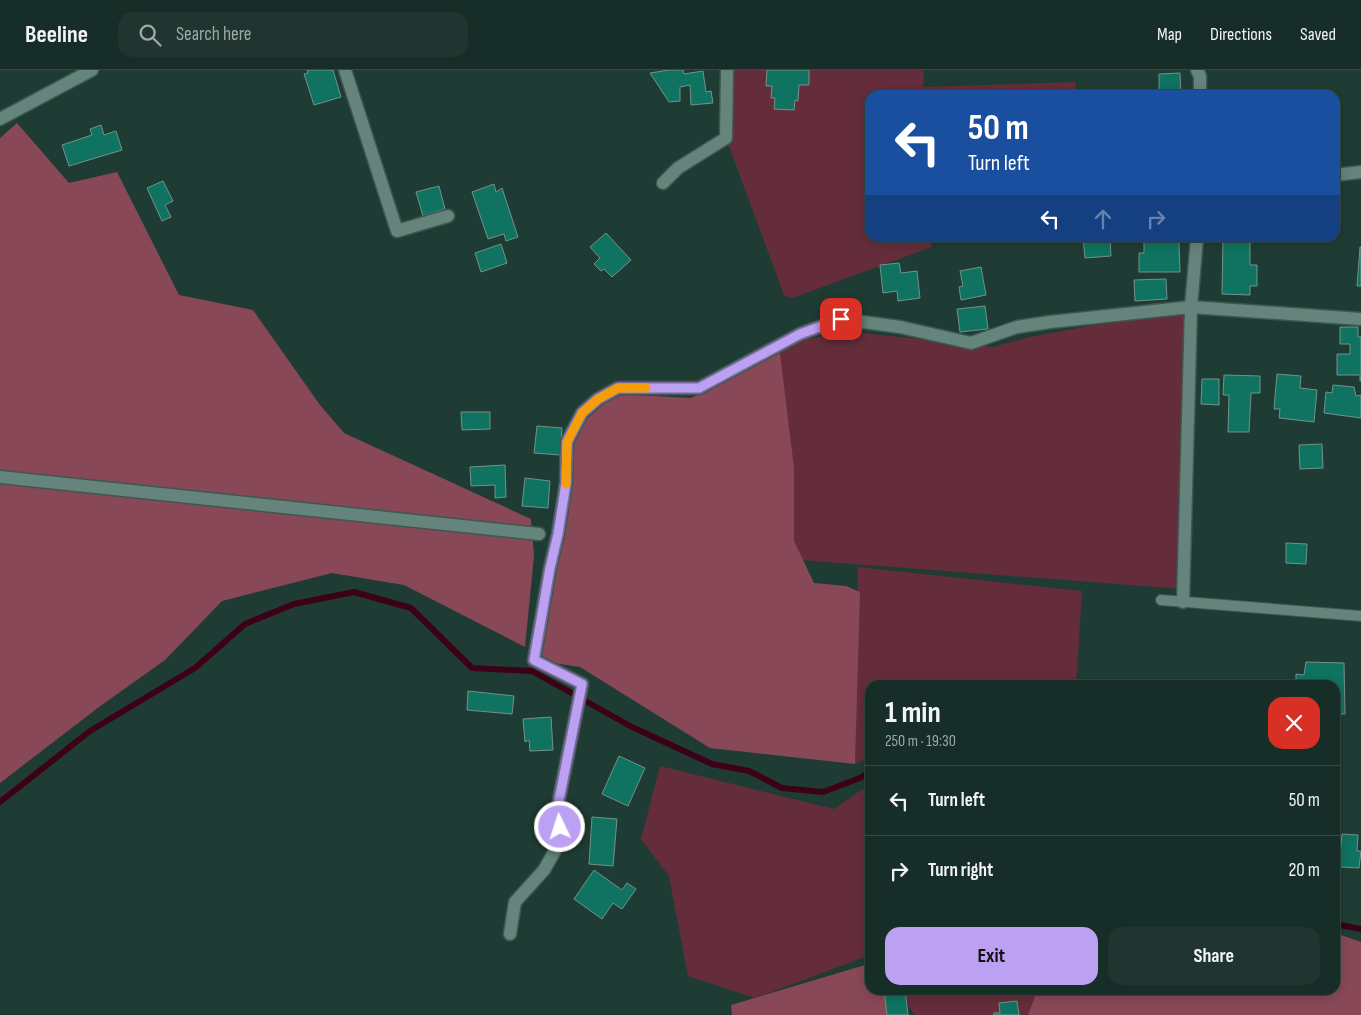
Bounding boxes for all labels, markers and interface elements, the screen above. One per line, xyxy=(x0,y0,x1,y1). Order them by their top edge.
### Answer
search box xyxy=(118,12,468,57)
text: Beeline xyxy=(25,20,88,49)
icon: search xyxy=(136,21,164,49)
text: Search here xyxy=(176,23,251,46)
text: Map xyxy=(1157,24,1182,45)
text: Directions xyxy=(1210,24,1272,45)
text: Saved xyxy=(1300,24,1336,45)
text: 50 m xyxy=(968,107,1029,150)
icon: left xyxy=(885,110,950,175)
text: Turn left xyxy=(968,150,1030,177)
icon: left xyxy=(1036,205,1064,233)
icon: ahead xyxy=(1089,205,1117,233)
icon: right xyxy=(1142,205,1170,233)
pin xyxy=(820,298,862,340)
icon: arrive xyxy=(827,305,855,333)
text: 1 min xyxy=(885,695,941,731)
button: close xyxy=(1268,697,1320,749)
text: 250 m · 19:30 xyxy=(885,732,956,751)
icon: left xyxy=(885,787,913,815)
text: Turn left xyxy=(928,789,985,812)
text: 50 m xyxy=(1289,789,1320,812)
position arrow xyxy=(533,800,585,852)
icon: right xyxy=(885,857,913,885)
text: Turn right xyxy=(928,859,993,882)
text: 20 m xyxy=(1288,859,1320,882)
button: Exit xyxy=(885,927,1098,985)
button: Share xyxy=(1108,927,1320,985)

